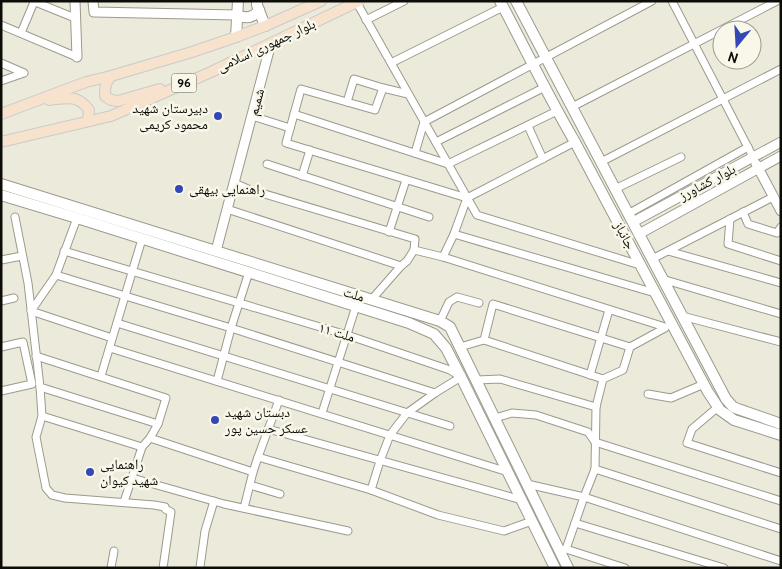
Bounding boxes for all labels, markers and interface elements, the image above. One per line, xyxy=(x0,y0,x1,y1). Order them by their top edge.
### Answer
street label: بلوار جمهوری اسلامی xyxy=(214,14,318,76)
north arrow xyxy=(712,20,762,70)
text: N xyxy=(725,47,740,67)
road number: 96 xyxy=(172,74,196,92)
street label: شمیم xyxy=(244,86,269,118)
place label: دبیرستان شهید محمود کریمی xyxy=(132,99,208,133)
marker: دبیرستان شهید محمود کریمی xyxy=(212,110,224,122)
street label: بلوار کشاورز xyxy=(675,159,739,205)
place label: راهنمایی بیهقی xyxy=(189,180,265,198)
marker: راهنمایی بیهقی xyxy=(173,183,185,195)
street label: جانباز xyxy=(610,217,640,252)
street label: ملت xyxy=(341,282,367,306)
street label: ملت ۱۱ xyxy=(317,318,357,346)
place label: دبستان شهید عسکر حسین پور xyxy=(224,403,308,437)
marker: دبستان شهید عسکر حسین پور xyxy=(209,414,221,426)
place label: راهنمایی شهید کیوان xyxy=(100,455,158,489)
marker: راهنمایی شهید کیوان xyxy=(84,466,96,478)

